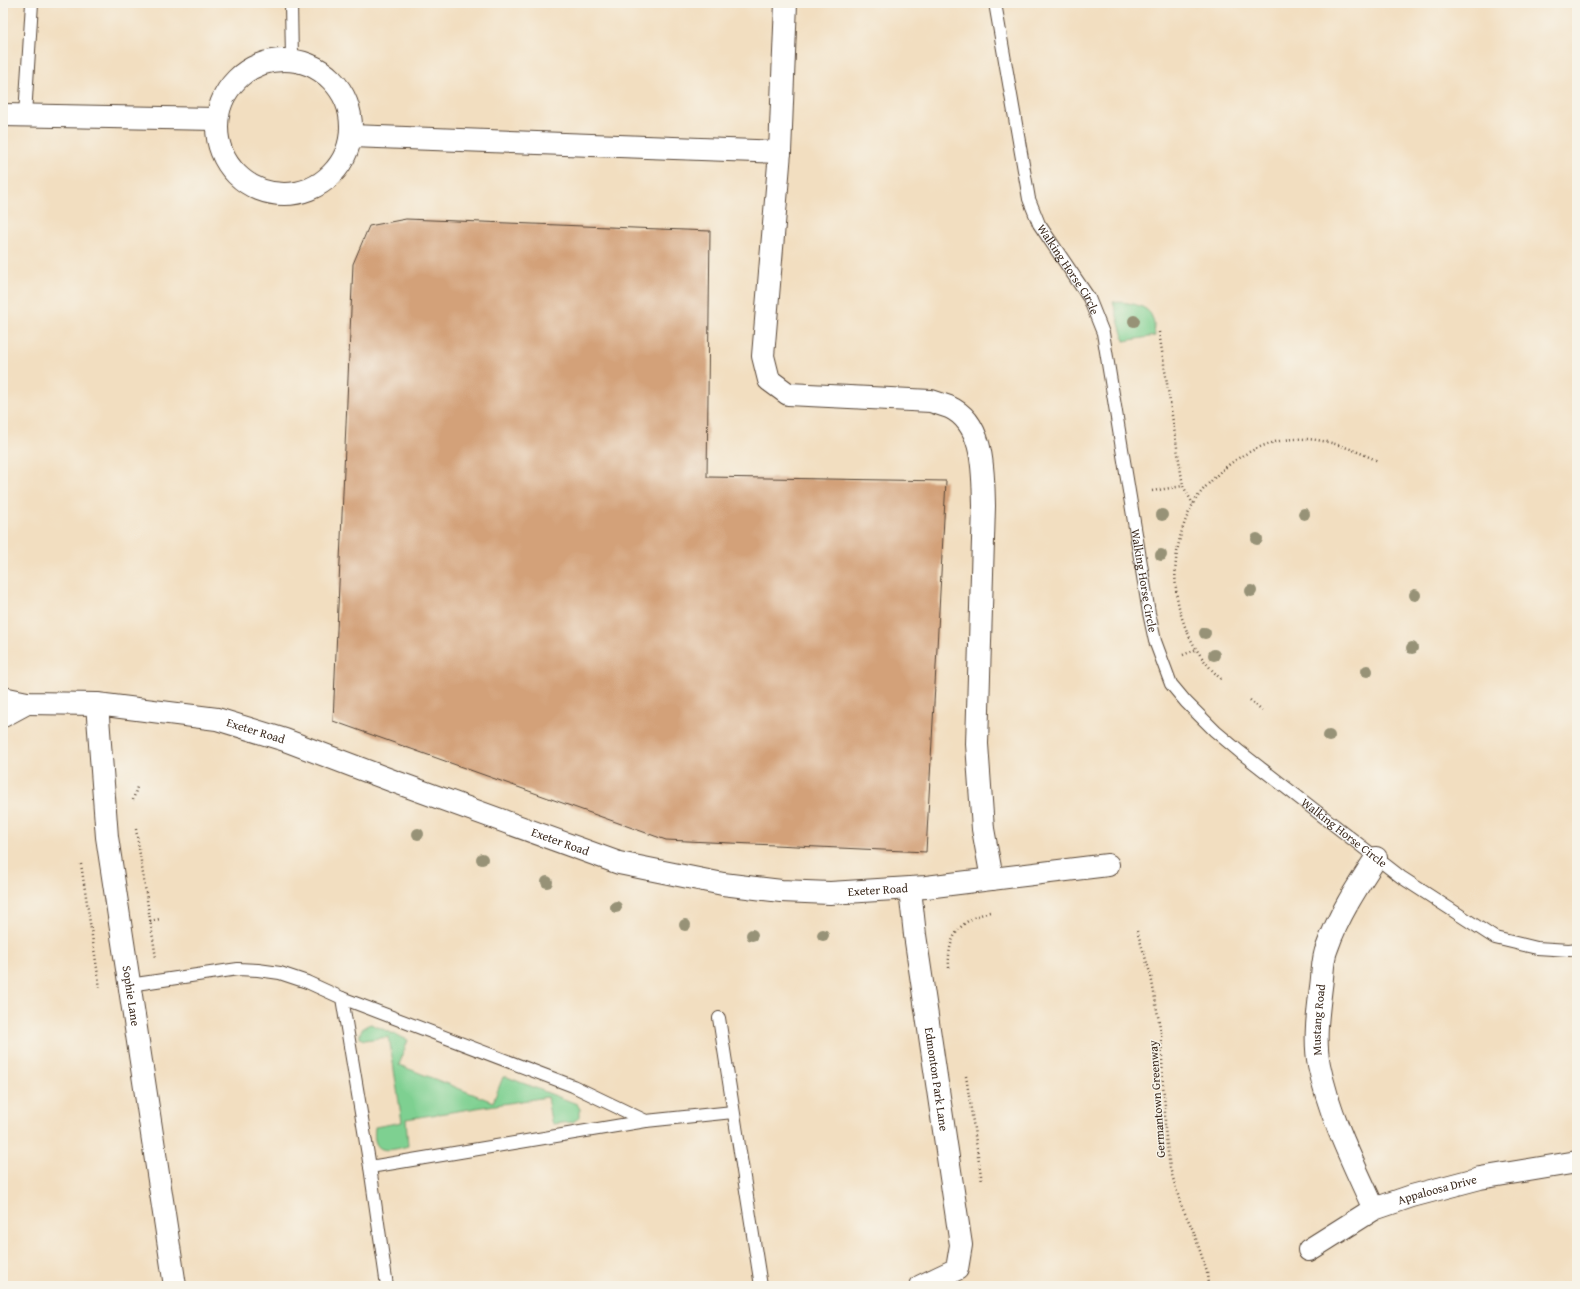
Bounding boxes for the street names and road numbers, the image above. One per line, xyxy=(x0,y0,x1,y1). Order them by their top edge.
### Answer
street label: Walking Horse Circle xyxy=(1033,221,1104,317)
street label: Walking Horse Circle xyxy=(1127,528,1162,634)
street label: Exeter Road xyxy=(225,713,288,748)
street label: Walking Horse Circle xyxy=(1298,794,1391,871)
street label: Exeter Road xyxy=(529,823,592,860)
street label: Exeter Road xyxy=(847,879,909,900)
street label: Sophie Lane xyxy=(119,964,145,1027)
street label: Mustang Road xyxy=(1308,982,1329,1056)
street label: Edmonton Park Lane xyxy=(921,1026,953,1132)
street label: Germantown Greenway xyxy=(1144,1040,1169,1158)
street label: Appaloosa Drive xyxy=(1395,1170,1479,1208)

